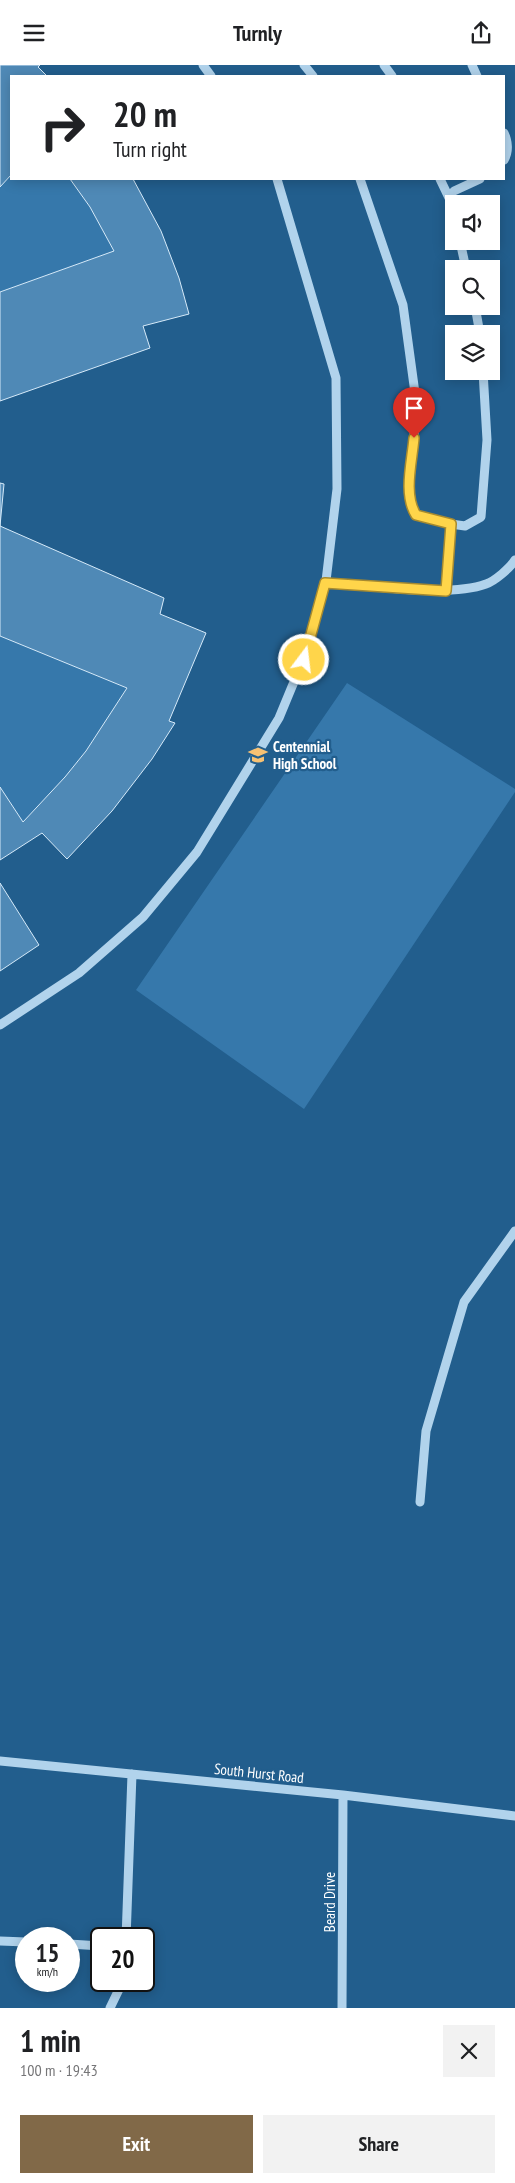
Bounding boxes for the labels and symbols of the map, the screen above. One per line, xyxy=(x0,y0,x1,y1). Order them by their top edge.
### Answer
pin xyxy=(393,387,435,438)
position arrow xyxy=(277,633,329,685)
place label: Centennial High School xyxy=(273,737,337,773)
school or university icon: Centennial High School xyxy=(247,744,269,766)
street label: South Hurst Road xyxy=(213,1759,305,1787)
street label: Beard Drive xyxy=(320,1872,339,1932)
speed limit sign: 20 xyxy=(90,1927,155,1992)

